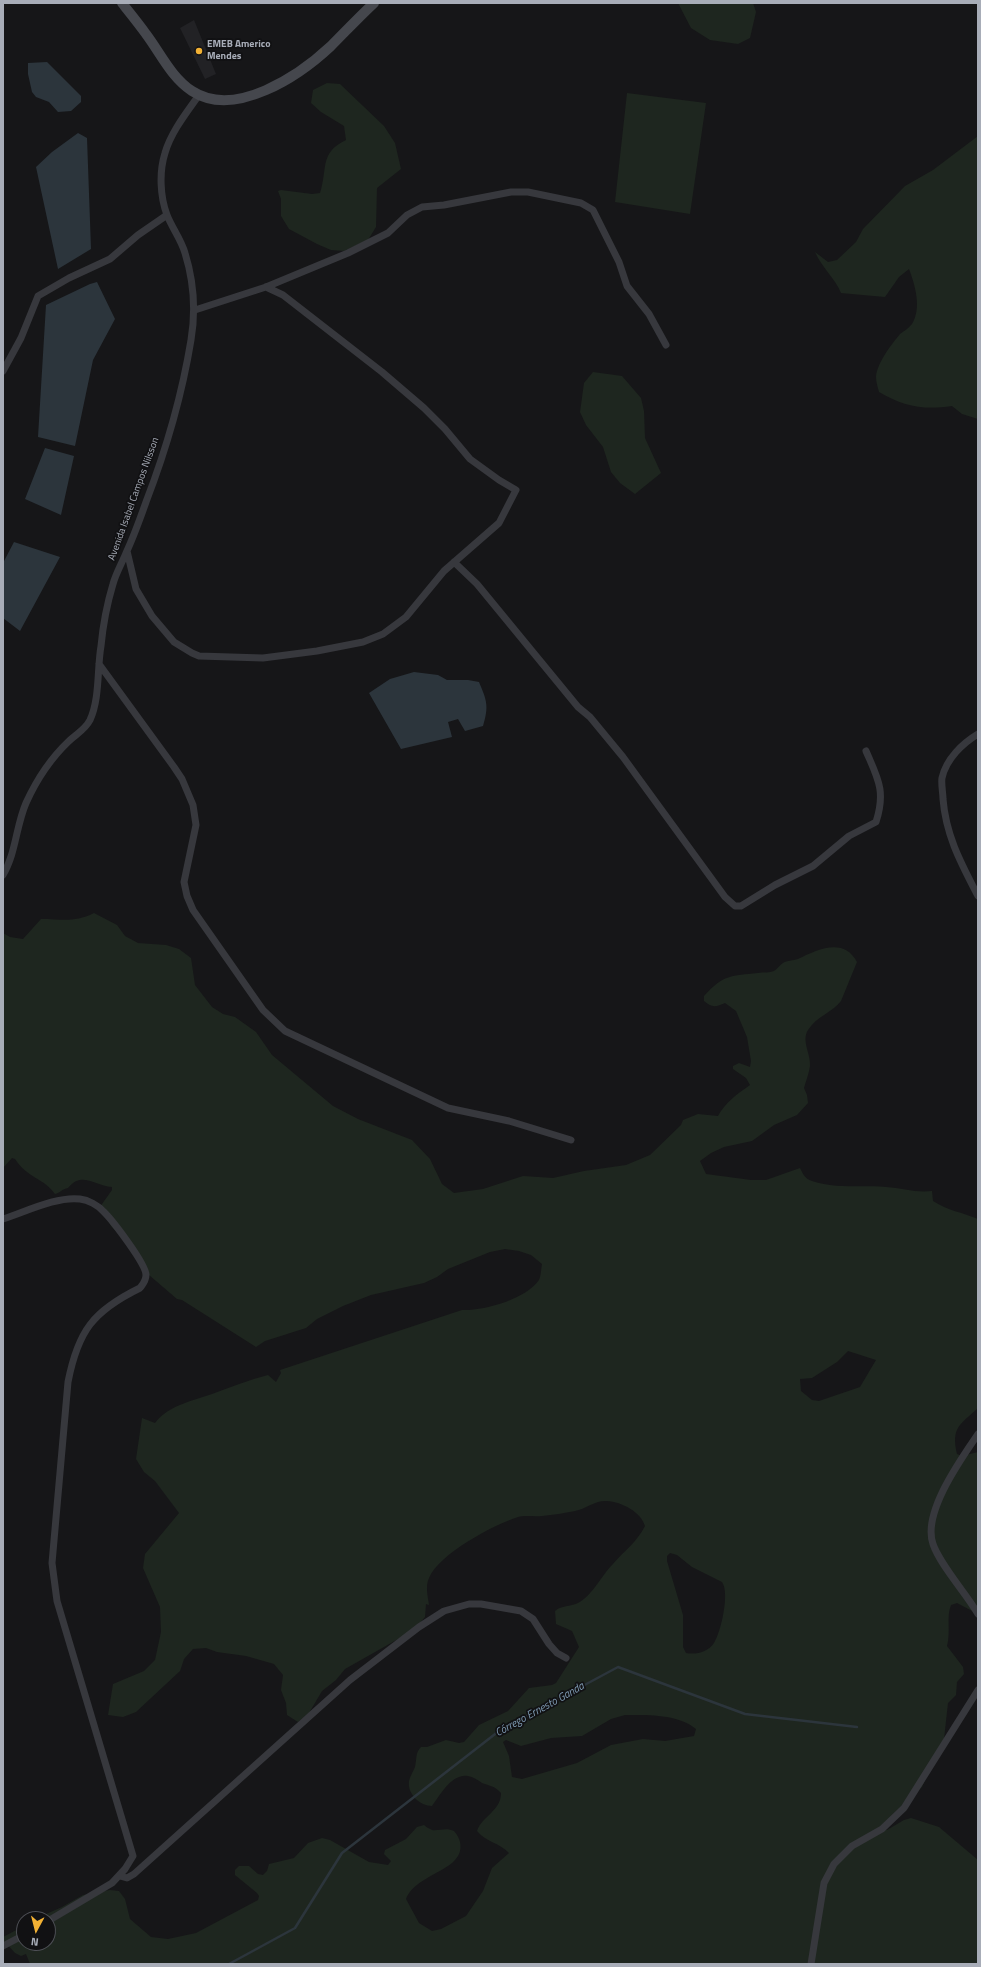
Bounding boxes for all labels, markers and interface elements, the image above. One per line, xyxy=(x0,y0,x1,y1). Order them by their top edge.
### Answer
place label: EMEB Americo Mendes xyxy=(207,39,270,62)
marker: EMEB Americo Mendes xyxy=(194,46,204,56)
street label: Avenida Isabel Campos Nilsson xyxy=(106,436,162,562)
water label: Córrego Ernesto Ganda xyxy=(493,1680,587,1740)
north arrow xyxy=(16,1911,56,1951)
text: N xyxy=(30,1934,39,1950)

